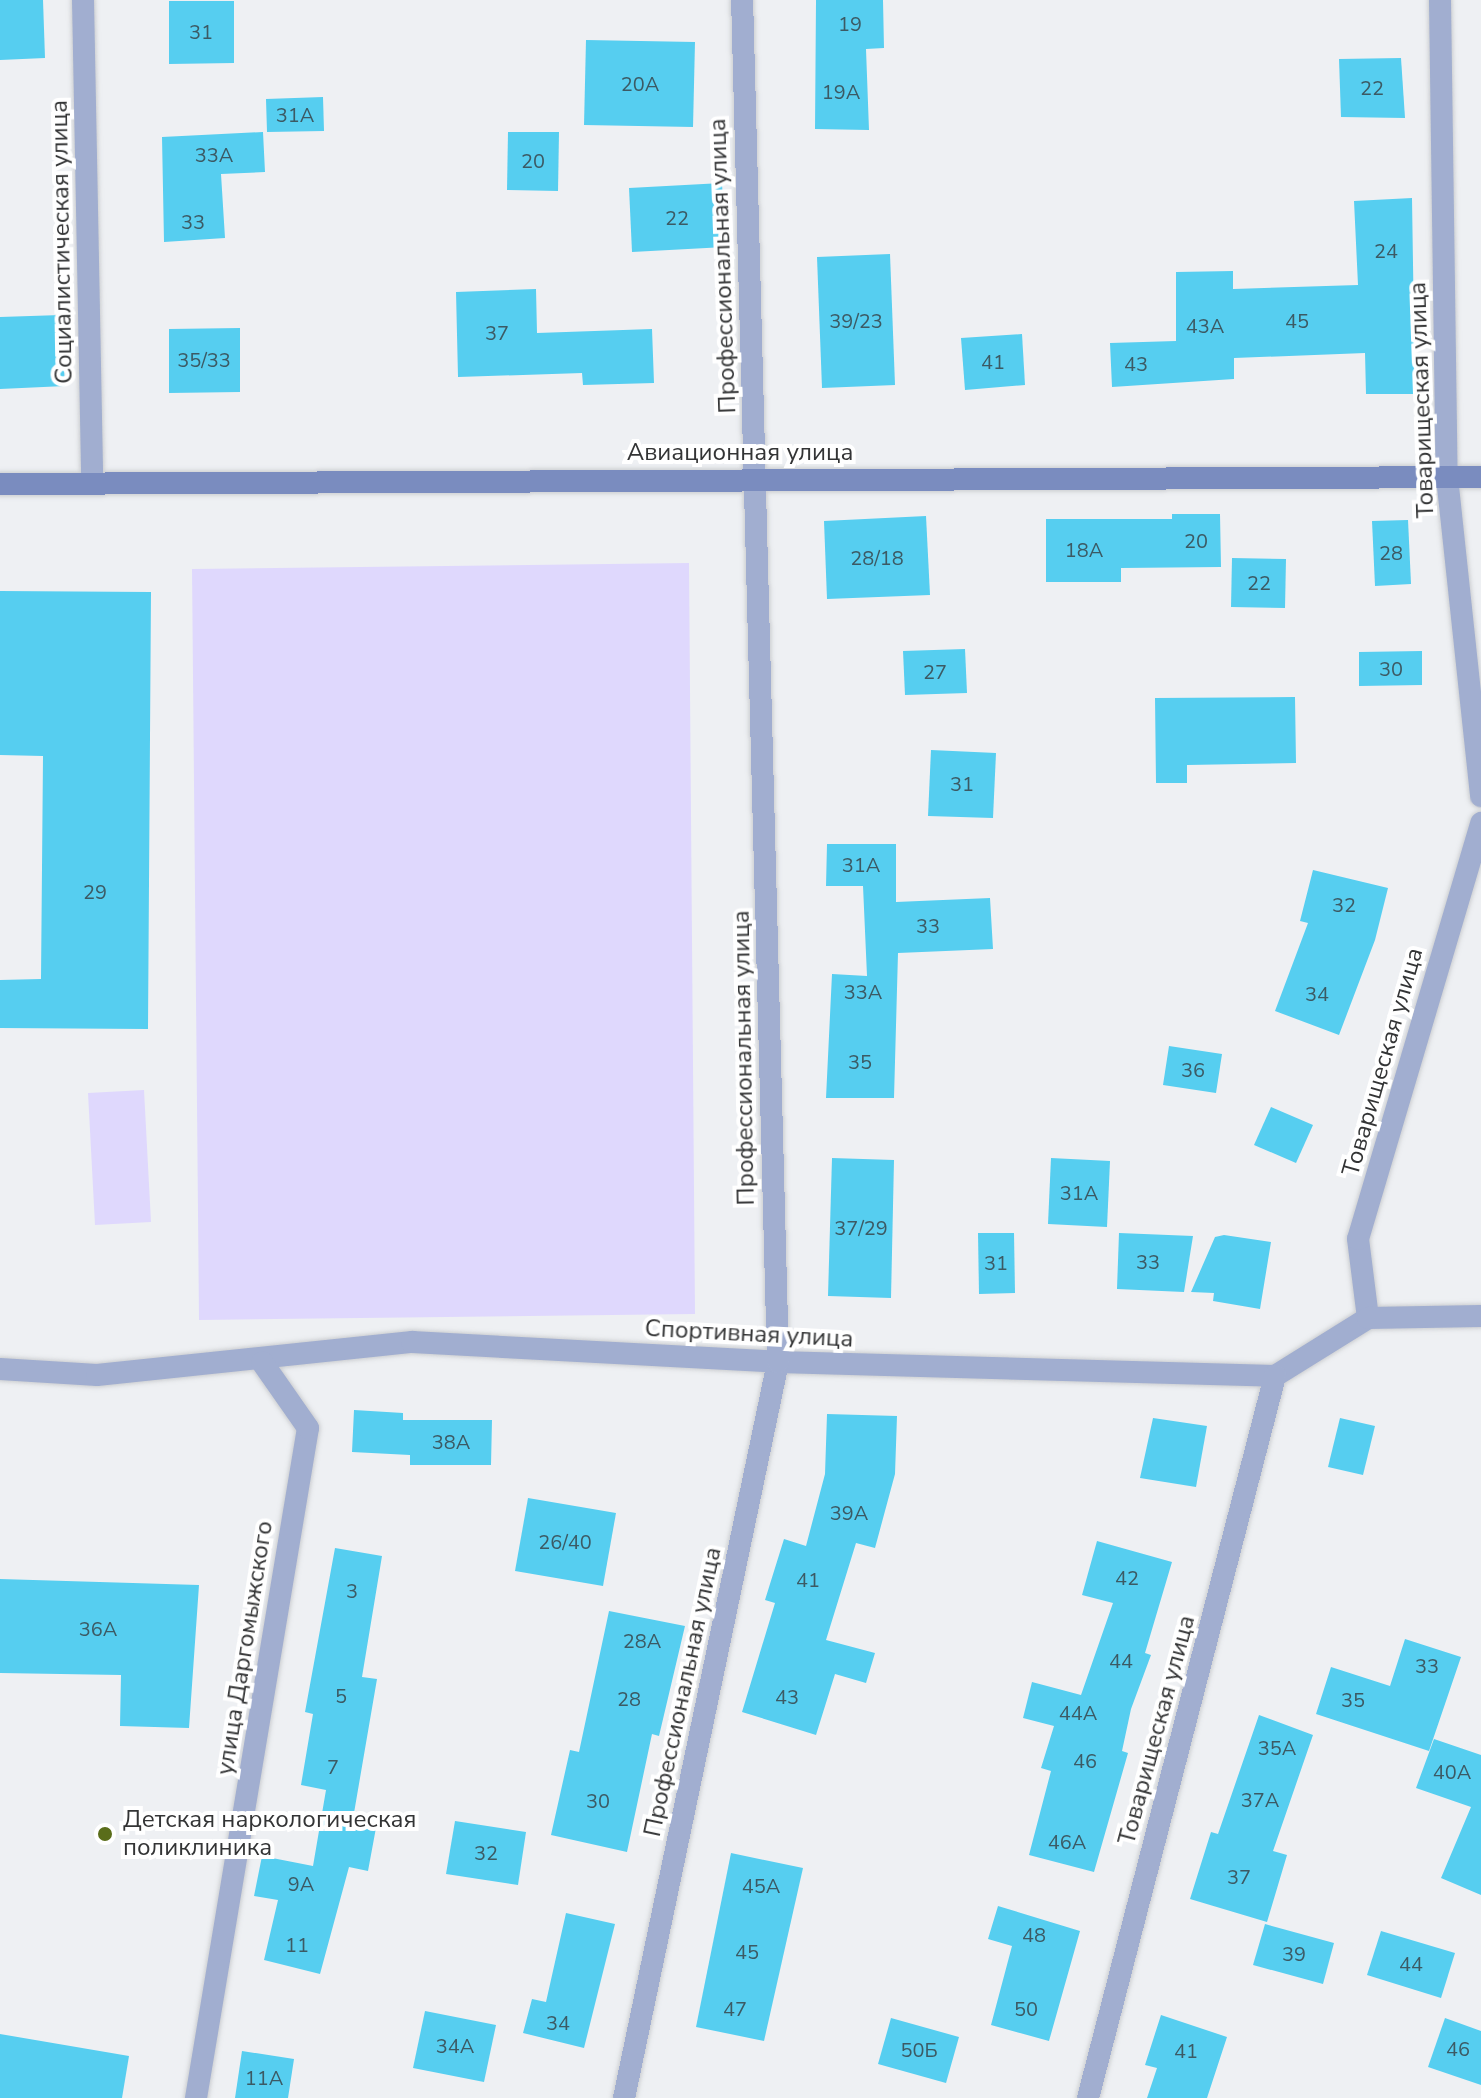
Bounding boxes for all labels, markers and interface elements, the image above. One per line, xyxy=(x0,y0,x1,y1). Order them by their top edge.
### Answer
house number: 19 xyxy=(838,12,862,36)
house number: 31 xyxy=(189,20,213,44)
house number: 20А xyxy=(621,72,659,96)
house number: 22 xyxy=(1360,76,1384,100)
house number: 19А xyxy=(822,80,860,104)
street label: Социалистическая улица xyxy=(45,100,79,384)
house number: 31А xyxy=(276,103,314,127)
street label: Профессиональная улица xyxy=(703,118,743,414)
house number: 33А xyxy=(195,143,233,167)
house number: 20 xyxy=(521,149,545,173)
house number: 22 xyxy=(665,206,689,230)
house number: 33 xyxy=(181,210,205,234)
house number: 24 xyxy=(1374,239,1398,263)
street label: Товарищеская улица xyxy=(1403,281,1441,519)
house number: 39/23 xyxy=(829,309,883,333)
house number: 45 xyxy=(1285,309,1309,333)
house number: 43А xyxy=(1186,314,1224,338)
house number: 37 xyxy=(485,321,509,345)
house number: 35/33 xyxy=(177,348,231,372)
house number: 41 xyxy=(981,350,1005,374)
house number: 43 xyxy=(1124,352,1148,376)
street label: Авиационная улица xyxy=(627,439,853,467)
house number: 20 xyxy=(1184,529,1208,553)
house number: 18А xyxy=(1065,538,1103,562)
house number: 28 xyxy=(1379,541,1403,565)
house number: 28/18 xyxy=(850,546,904,570)
house number: 22 xyxy=(1247,571,1271,595)
house number: 30 xyxy=(1379,657,1403,681)
house number: 27 xyxy=(923,660,947,684)
house number: 31 xyxy=(950,772,974,796)
house number: 31А xyxy=(842,853,880,877)
house number: 29 xyxy=(83,880,107,904)
house number: 32 xyxy=(1332,893,1356,917)
street label: Профессиональная улица xyxy=(727,910,761,1206)
house number: 33 xyxy=(916,914,940,938)
street label: Товарищеская улица xyxy=(1337,944,1429,1180)
house number: 33А xyxy=(844,980,882,1004)
house number: 34 xyxy=(1305,982,1329,1006)
house number: 35 xyxy=(848,1050,872,1074)
house number: 36 xyxy=(1181,1058,1205,1082)
house number: 31А xyxy=(1060,1181,1098,1205)
house number: 37/29 xyxy=(834,1216,888,1240)
house number: 33 xyxy=(1136,1250,1160,1274)
house number: 31 xyxy=(984,1251,1008,1275)
street label: Спортивная улица xyxy=(644,1314,854,1354)
house number: 38А xyxy=(432,1430,470,1454)
house number: 39А xyxy=(830,1501,868,1525)
street label: улица Даргомыжского xyxy=(211,1519,279,1777)
house number: 26/40 xyxy=(538,1530,592,1554)
street label: Профессиональная улица xyxy=(638,1545,728,1839)
house number: 42 xyxy=(1115,1566,1139,1590)
house number: 41 xyxy=(796,1568,820,1592)
house number: 3 xyxy=(346,1579,358,1603)
street label: Товарищеская улица xyxy=(1113,1612,1201,1848)
house number: 36А xyxy=(79,1617,117,1641)
house number: 28А xyxy=(623,1629,661,1653)
house number: 44 xyxy=(1109,1649,1133,1673)
house number: 33 xyxy=(1415,1654,1439,1678)
house number: 5 xyxy=(335,1684,347,1708)
house number: 43 xyxy=(775,1685,799,1709)
house number: 28 xyxy=(617,1687,641,1711)
house number: 35 xyxy=(1341,1688,1365,1712)
house number: 44А xyxy=(1059,1701,1097,1725)
house number: 35А xyxy=(1258,1736,1296,1760)
house number: 46 xyxy=(1073,1749,1097,1773)
house number: 7 xyxy=(327,1755,339,1779)
house number: 40А xyxy=(1433,1760,1471,1784)
house number: 37А xyxy=(1241,1788,1279,1812)
house number: 30 xyxy=(586,1789,610,1813)
place label: Детская наркологическая поликлиника xyxy=(123,1806,416,1862)
marker: Детская наркологическая поликлиника xyxy=(94,1823,116,1845)
house number: 46А xyxy=(1048,1830,1086,1854)
house number: 32 xyxy=(474,1841,498,1865)
house number: 37 xyxy=(1227,1865,1251,1889)
house number: 9А xyxy=(288,1872,314,1896)
house number: 45А xyxy=(742,1874,780,1898)
house number: 48 xyxy=(1022,1923,1046,1947)
house number: 11 xyxy=(285,1933,309,1957)
house number: 45 xyxy=(735,1940,759,1964)
house number: 39 xyxy=(1282,1942,1306,1966)
house number: 44 xyxy=(1399,1952,1423,1976)
house number: 47 xyxy=(723,1997,747,2021)
house number: 50 xyxy=(1014,1997,1038,2021)
house number: 34 xyxy=(546,2011,570,2035)
house number: 34А xyxy=(436,2034,474,2058)
house number: 46 xyxy=(1446,2037,1470,2061)
house number: 50Б xyxy=(900,2038,938,2062)
house number: 41 xyxy=(1174,2039,1198,2063)
house number: 11А xyxy=(245,2066,283,2090)

